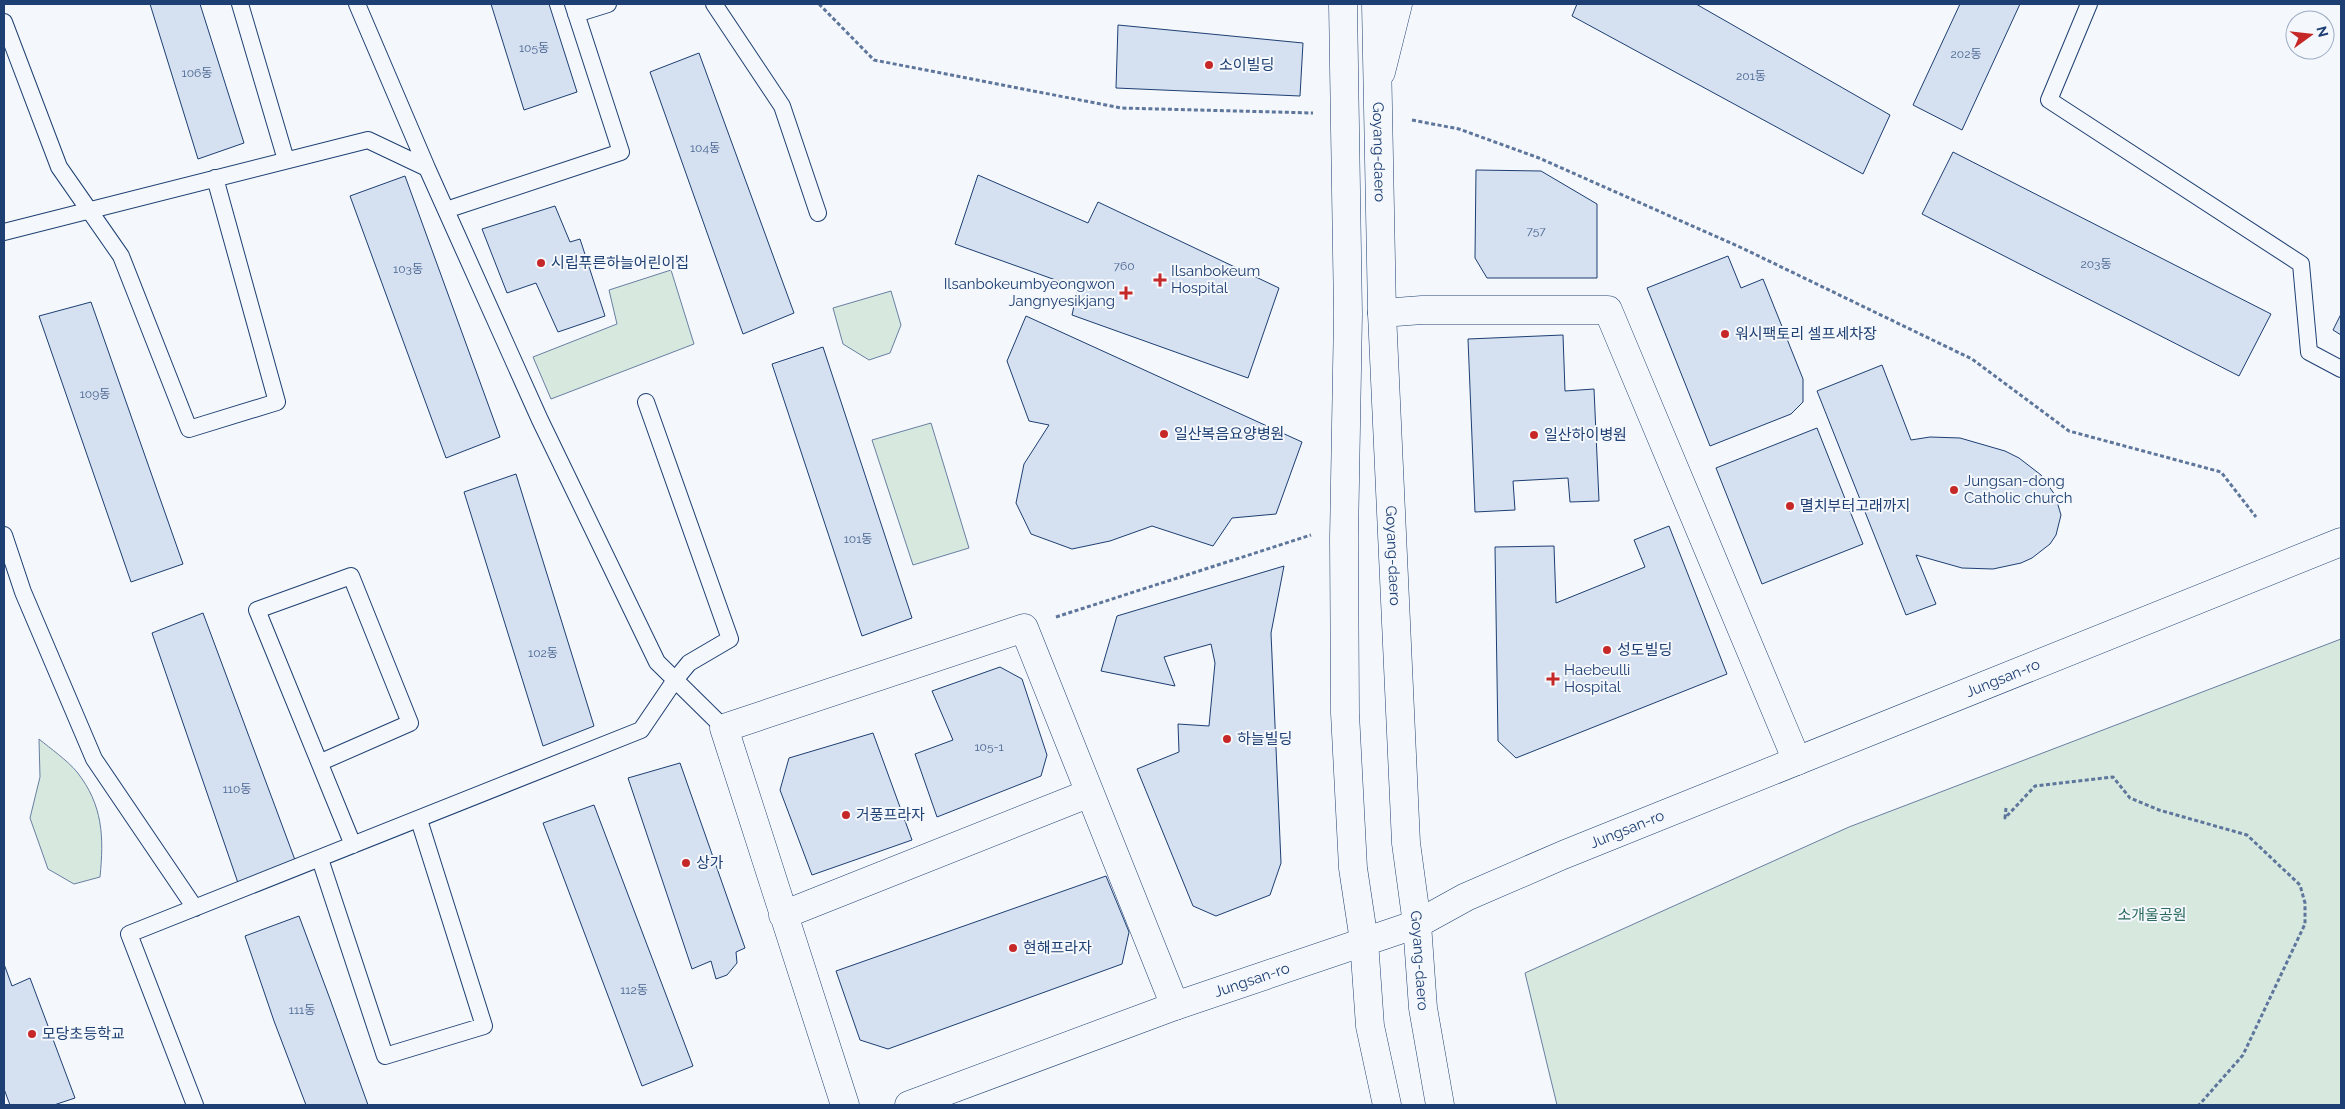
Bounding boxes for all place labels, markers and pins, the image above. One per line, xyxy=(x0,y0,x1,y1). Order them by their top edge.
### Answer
place label: 소이빌딩 xyxy=(1219,56,1274,74)
marker: 소이빌딩 xyxy=(1203,59,1215,71)
place label: 시립푸른하늘어린이집 xyxy=(551,254,689,272)
marker: 시립푸른하늘어린이집 xyxy=(535,257,547,269)
place label: Ilsanbokeum Hospital xyxy=(1171,262,1260,297)
marker: Ilsanbokeum Hospital xyxy=(1153,273,1167,287)
place label: Ilsanbokeumbyeongwon Jangnyesikjang xyxy=(944,275,1115,310)
marker: Ilsanbokeumbyeongwon Jangnyesikjang xyxy=(1119,286,1133,300)
place label: 워시팩토리 셀프세차장 xyxy=(1735,325,1877,343)
marker: 워시팩토리 셀프세차장 xyxy=(1719,328,1731,340)
place label: 일산복음요양병원 xyxy=(1174,425,1284,443)
place label: 일산하이병원 xyxy=(1544,426,1627,444)
marker: 일산복음요양병원 xyxy=(1158,428,1170,440)
marker: 일산하이병원 xyxy=(1528,429,1540,441)
place label: Jungsan-dong Catholic church xyxy=(1964,472,2072,507)
marker: Jungsan-dong Catholic church xyxy=(1948,484,1960,496)
place label: 멸치부터고래까지 xyxy=(1800,497,1910,515)
marker: 멸치부터고래까지 xyxy=(1784,500,1796,512)
place label: 성도빌딩 xyxy=(1617,641,1672,659)
marker: 성도빌딩 xyxy=(1601,644,1613,656)
place label: Haebeulli Hospital xyxy=(1564,661,1630,696)
marker: Haebeulli Hospital xyxy=(1546,672,1560,686)
place label: 하늘빌딩 xyxy=(1237,730,1292,748)
marker: 하늘빌딩 xyxy=(1221,733,1233,745)
place label: 거풍프라자 xyxy=(856,806,925,824)
marker: 거풍프라자 xyxy=(840,809,852,821)
place label: 상가 xyxy=(696,854,724,872)
marker: 상가 xyxy=(680,857,692,869)
place label: 현해프라자 xyxy=(1023,939,1092,957)
marker: 현해프라자 xyxy=(1007,942,1019,954)
place label: 모당초등학교 xyxy=(42,1025,125,1043)
marker: 모당초등학교 xyxy=(26,1028,38,1040)

